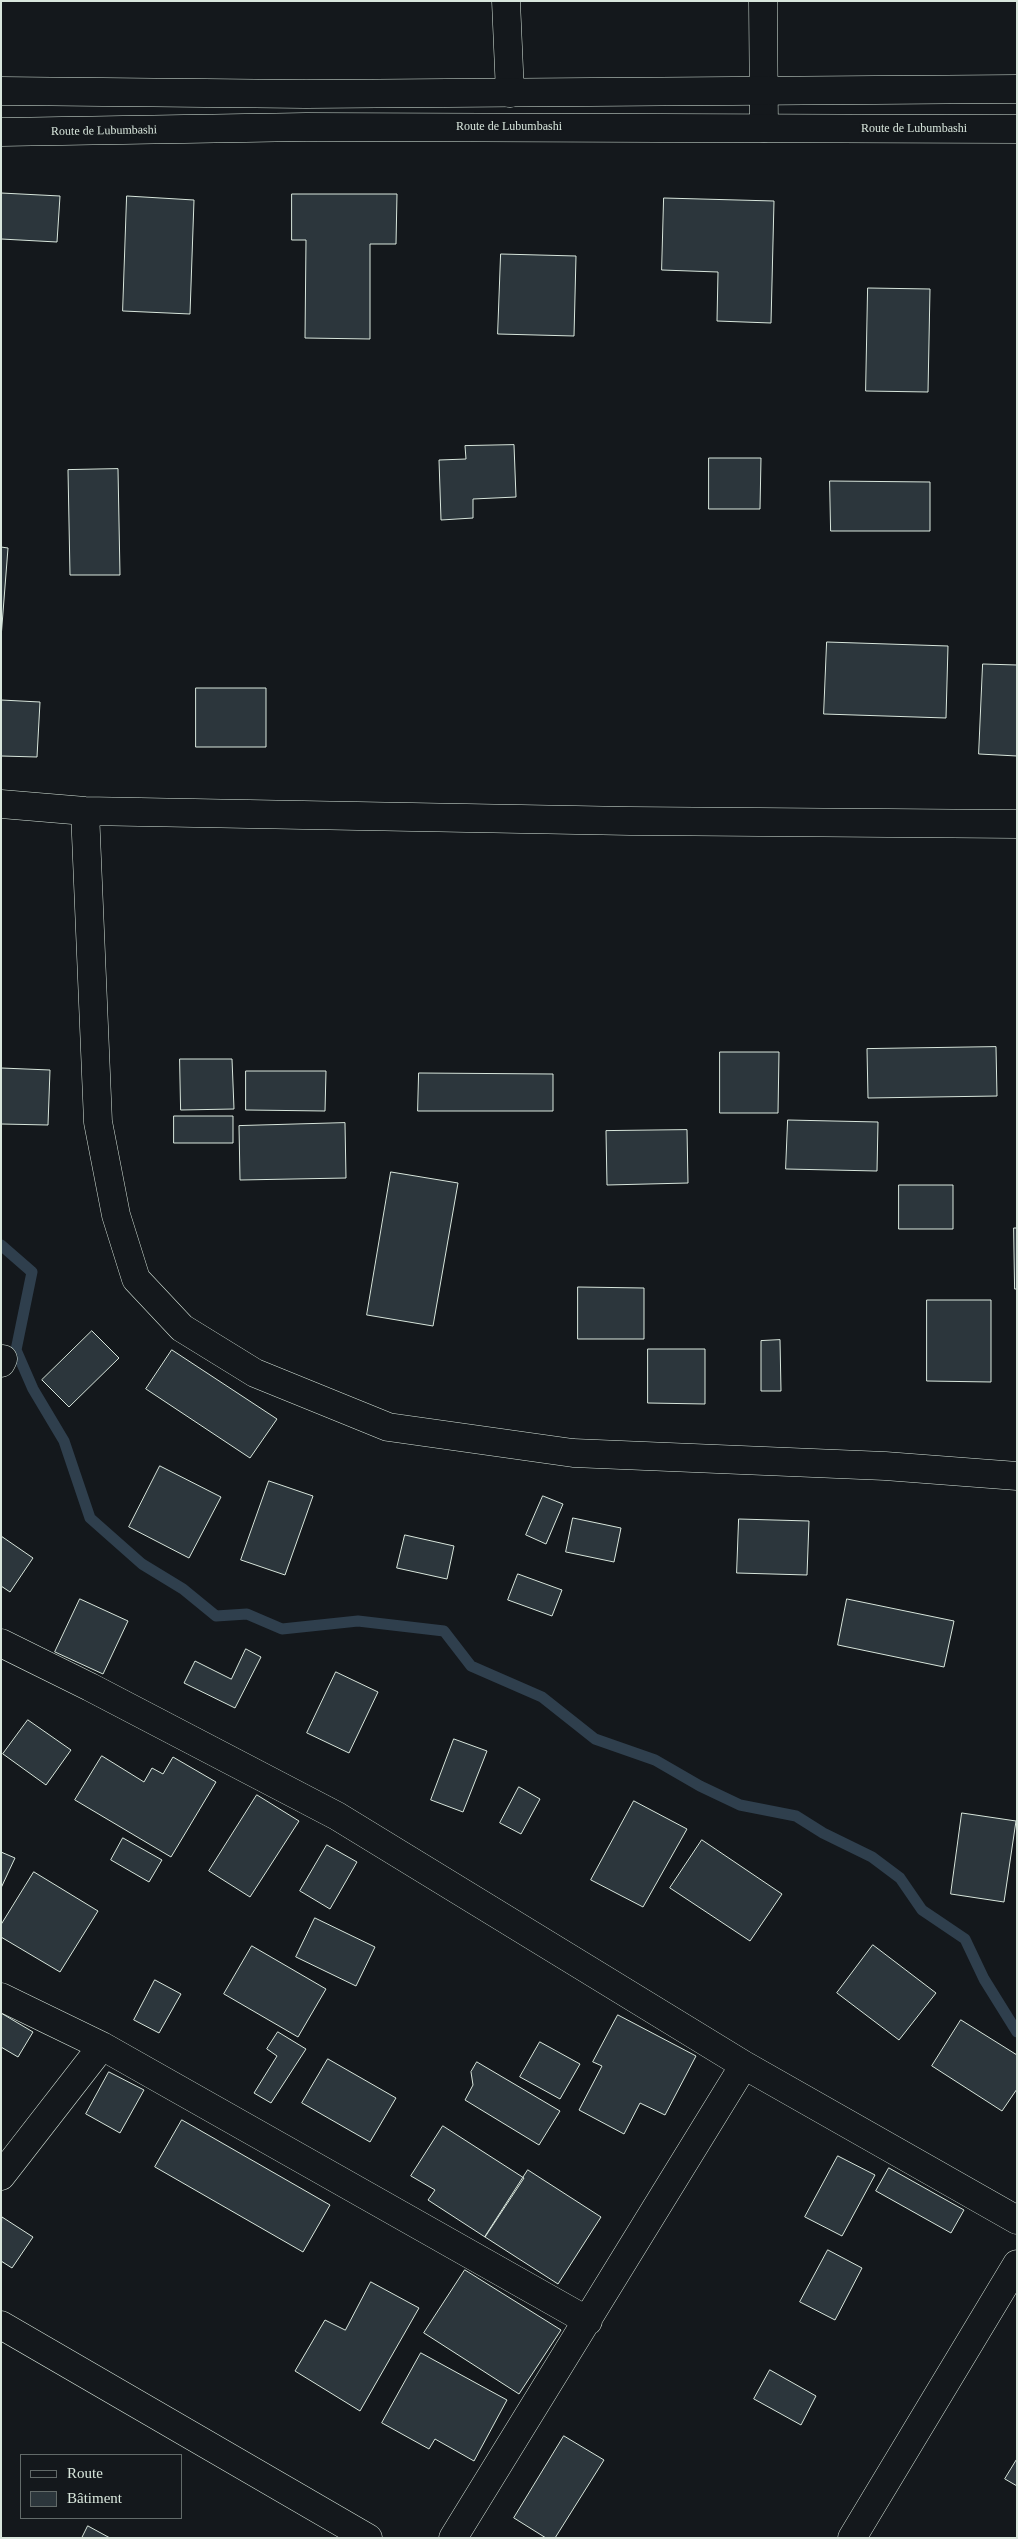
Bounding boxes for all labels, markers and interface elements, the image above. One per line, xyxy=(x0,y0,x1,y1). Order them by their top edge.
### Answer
street label: Route de Lubumbashi xyxy=(456,120,562,134)
street label: Route de Lubumbashi xyxy=(861,122,967,136)
street label: Route de Lubumbashi xyxy=(51,123,157,139)
legend xyxy=(20,2454,182,2519)
text: Route xyxy=(67,2465,103,2481)
text: Bâtiment xyxy=(67,2490,122,2506)

